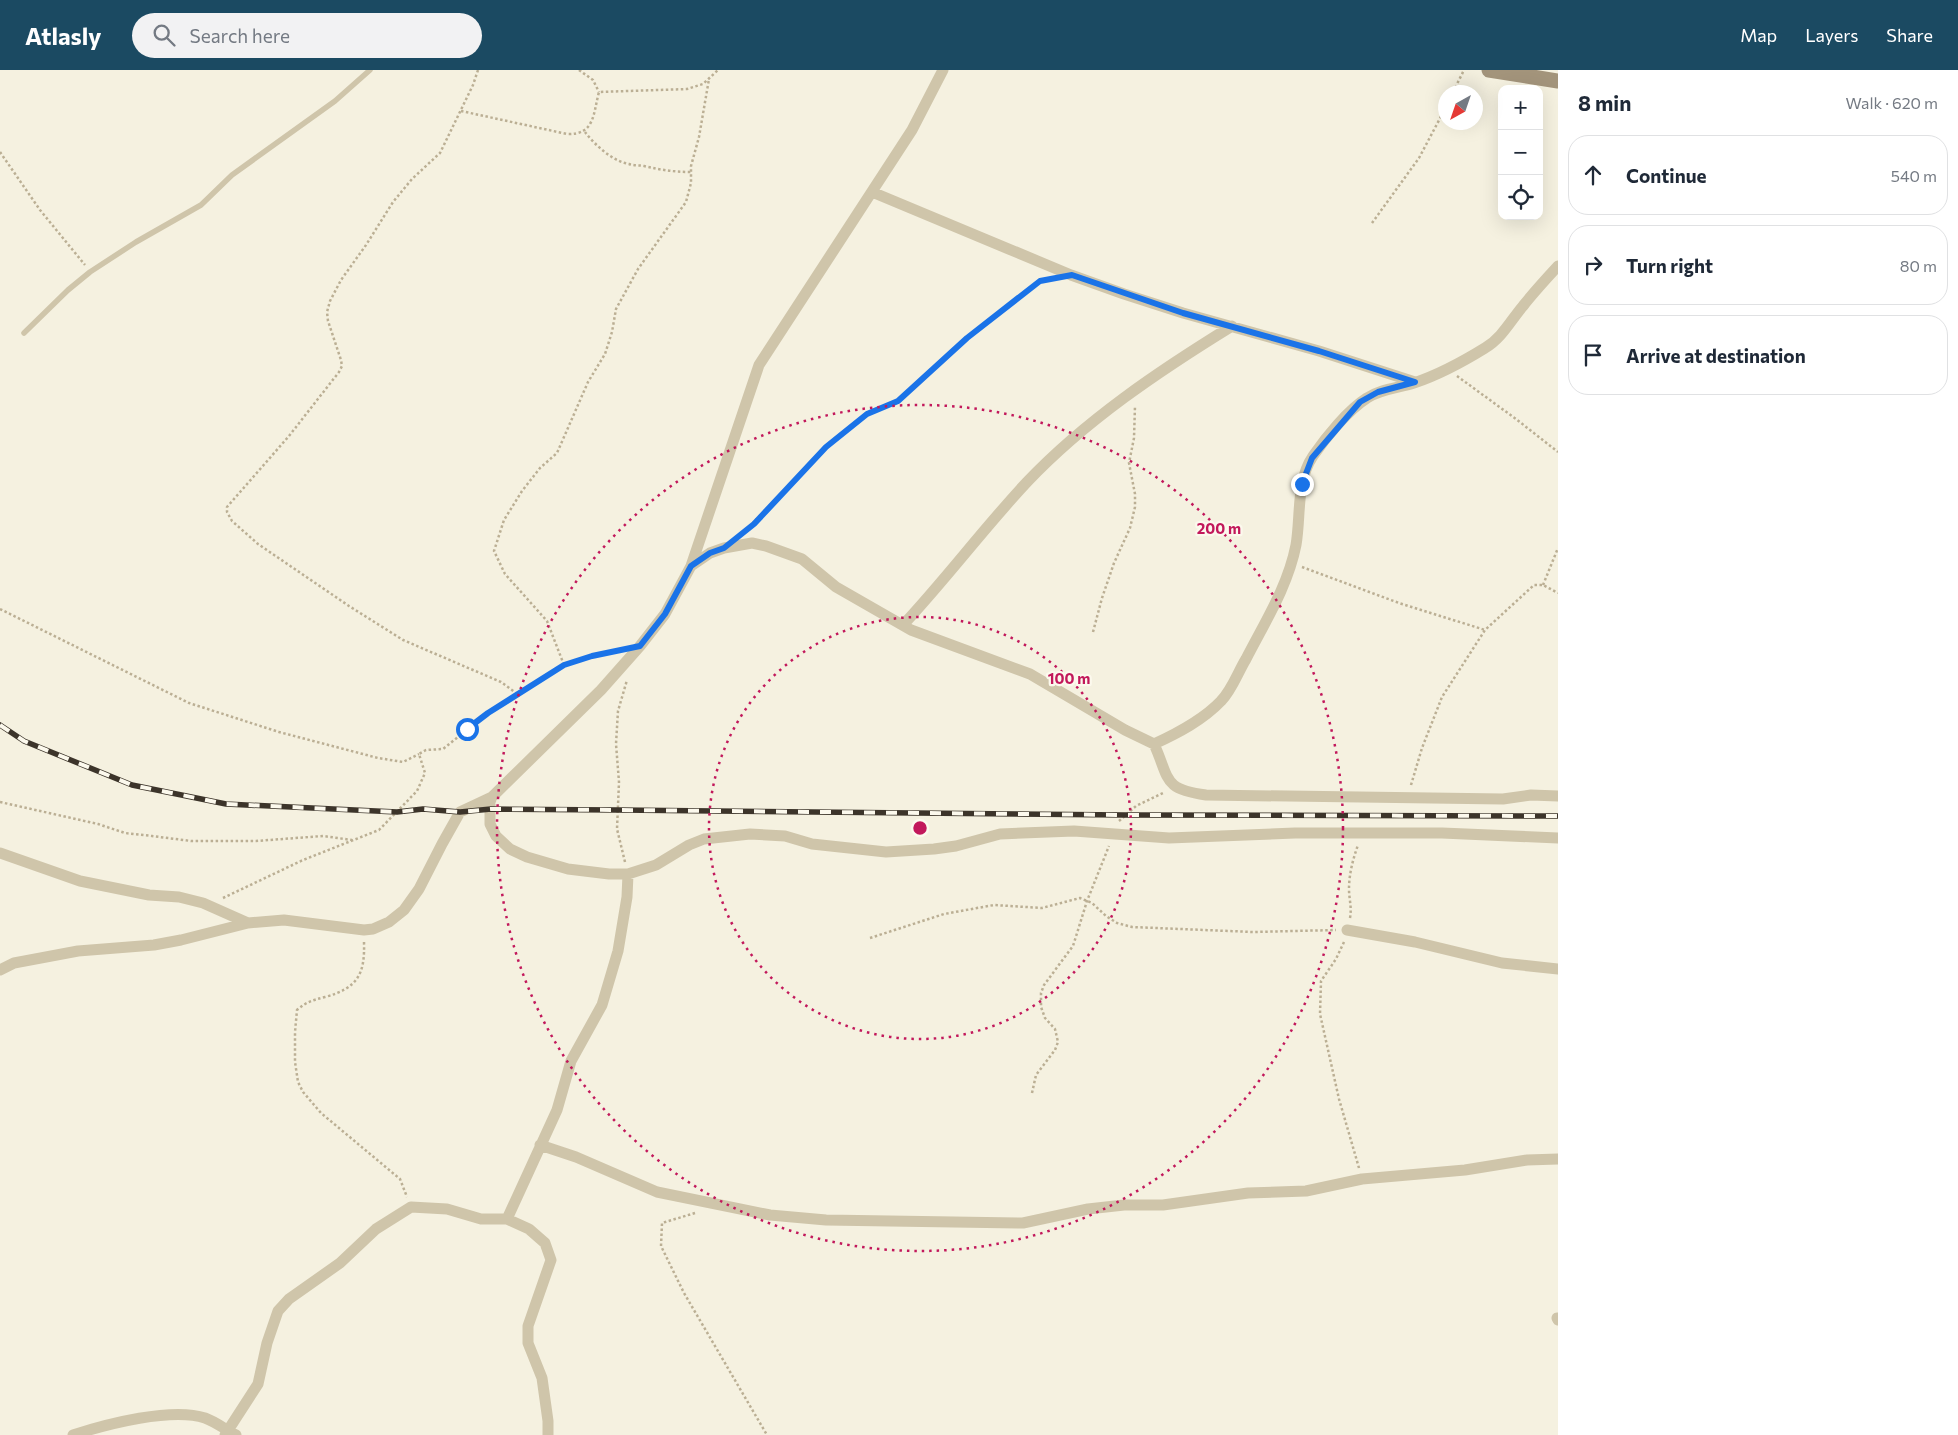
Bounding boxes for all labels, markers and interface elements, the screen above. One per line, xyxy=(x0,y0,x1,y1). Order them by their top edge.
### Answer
search box xyxy=(132,13,482,58)
text: Atlasly xyxy=(25,21,102,50)
icon: search xyxy=(150,21,178,49)
text: Search here xyxy=(190,24,290,47)
text: Map xyxy=(1740,24,1777,46)
text: Layers xyxy=(1805,24,1858,46)
text: Share xyxy=(1886,24,1933,46)
north arrow xyxy=(1438,85,1483,130)
map controls xyxy=(1498,85,1543,220)
button: + xyxy=(1498,85,1543,130)
text: 8 min xyxy=(1578,90,1631,115)
text: Walk · 620 m xyxy=(1846,93,1938,112)
button: − xyxy=(1498,130,1543,175)
icon: ahead xyxy=(1579,161,1607,189)
text: Continue xyxy=(1626,164,1706,187)
text: 540 m xyxy=(1891,166,1937,185)
button: locate xyxy=(1498,175,1543,220)
icon: right xyxy=(1579,251,1607,279)
text: Turn right xyxy=(1626,254,1713,277)
text: 80 m xyxy=(1900,256,1937,275)
icon: arrive xyxy=(1579,341,1607,369)
text: Arrive at destination xyxy=(1626,344,1806,367)
route end xyxy=(1291,473,1314,496)
text: 200 m xyxy=(1197,519,1241,537)
text: 100 m xyxy=(1048,669,1090,687)
route start xyxy=(456,718,479,741)
centre of rings xyxy=(911,819,929,837)

